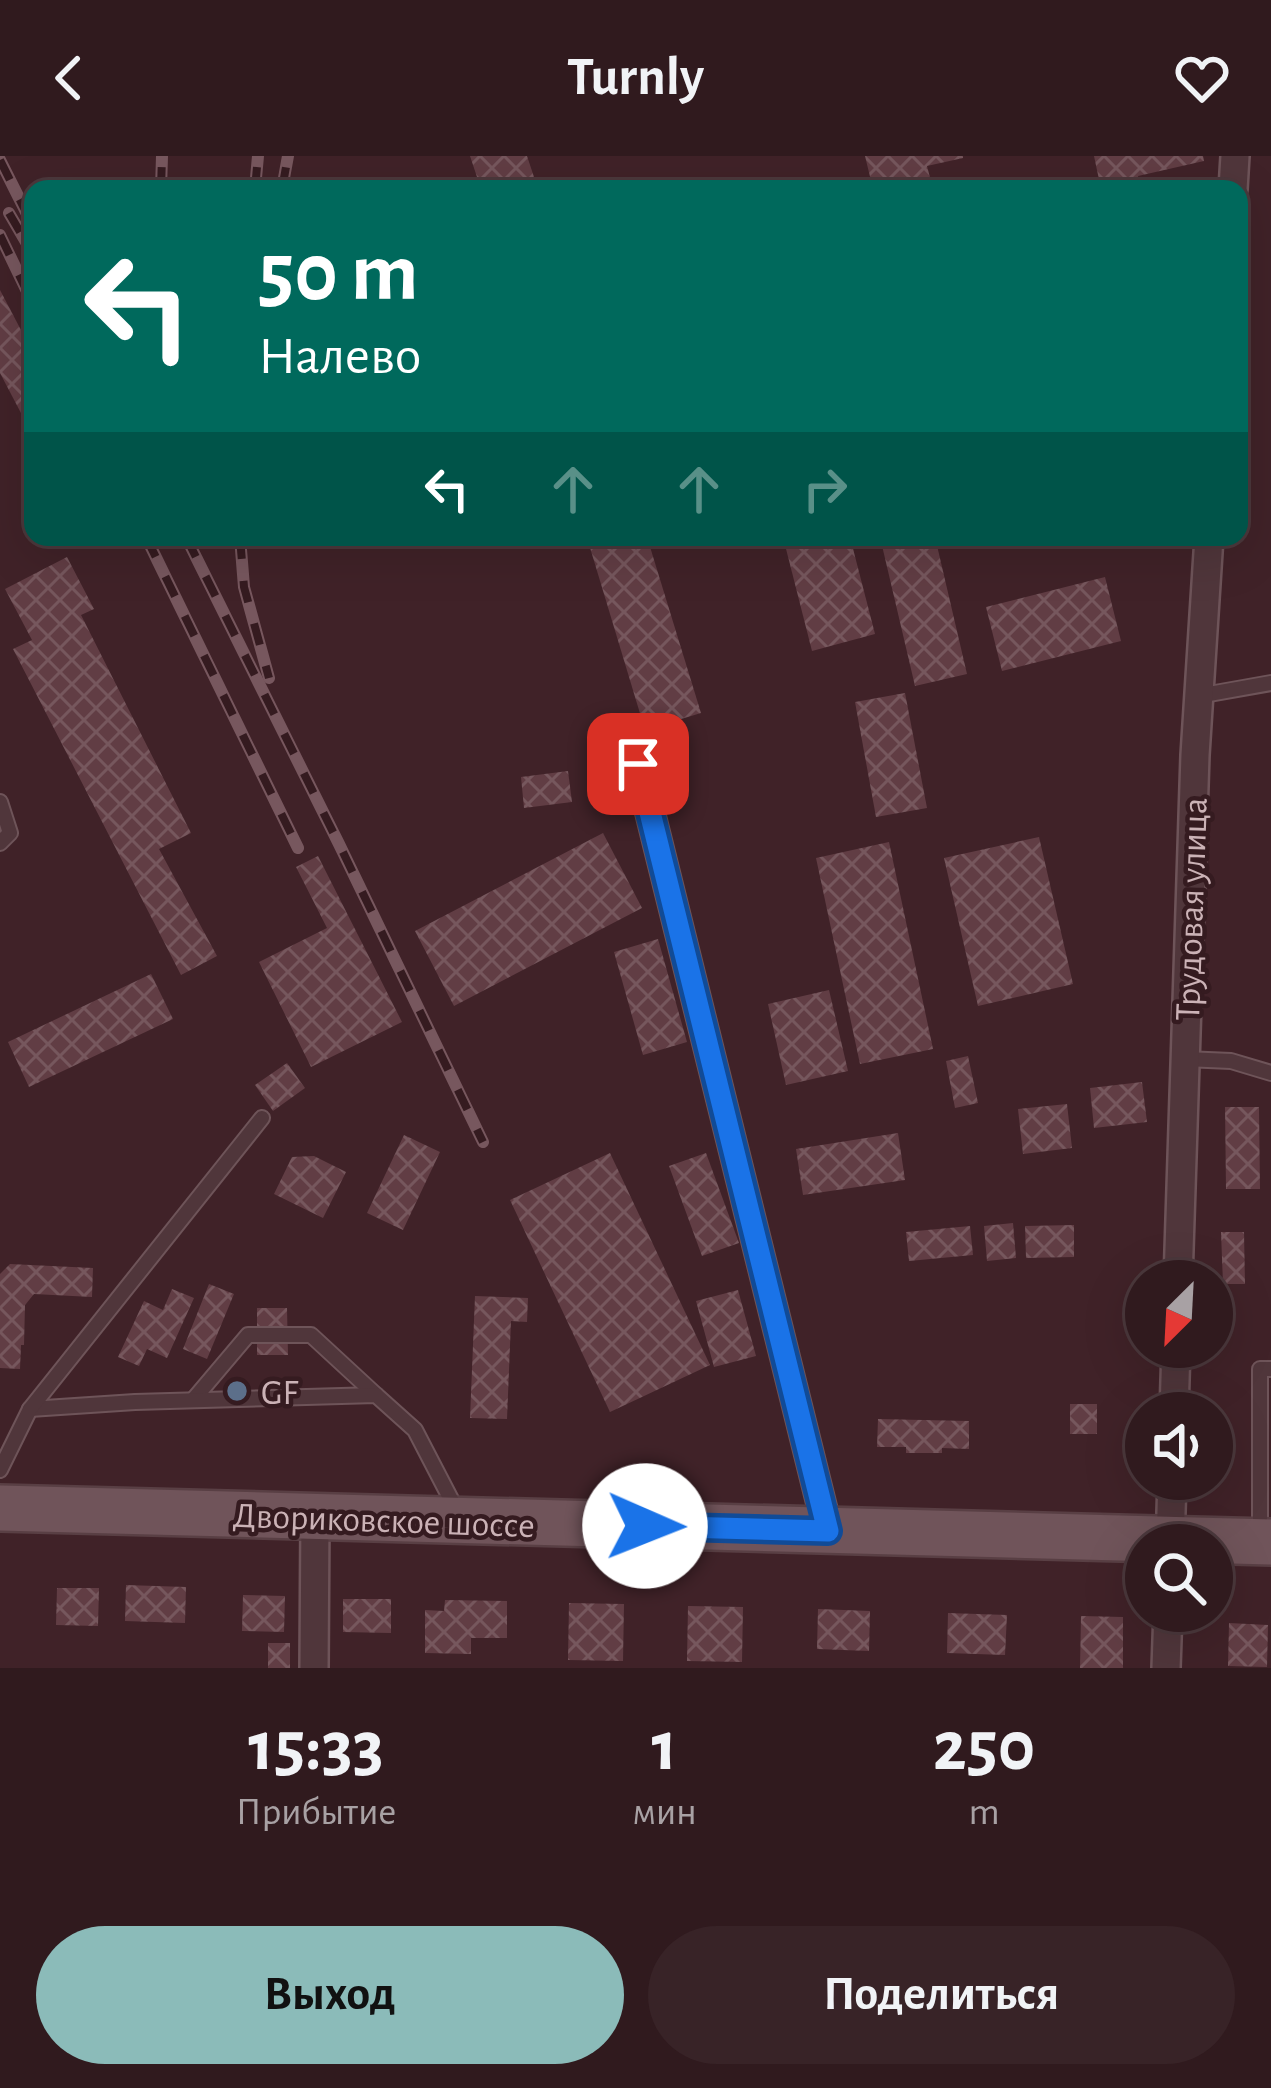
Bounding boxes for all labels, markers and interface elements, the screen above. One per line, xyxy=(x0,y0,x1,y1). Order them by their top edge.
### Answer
icon: back xyxy=(36,45,102,111)
icon: heart xyxy=(1169,45,1235,111)
text: Turnly xyxy=(567,51,704,105)
icon: left xyxy=(60,228,216,384)
text: 50 m xyxy=(258,232,419,316)
text: Налево xyxy=(258,330,421,384)
icon: left xyxy=(414,456,480,522)
icon: ahead xyxy=(540,456,606,522)
icon: ahead xyxy=(666,456,732,522)
icon: right xyxy=(792,456,858,522)
pin xyxy=(587,713,689,815)
icon: arrive xyxy=(605,731,671,797)
street label: Трудовая улица xyxy=(1170,797,1214,1021)
north arrow xyxy=(1125,1260,1233,1368)
map controls xyxy=(1125,1260,1233,1632)
place label: GF xyxy=(261,1375,299,1411)
marker: GF xyxy=(224,1378,250,1404)
button: sound xyxy=(1125,1392,1233,1500)
position arrow xyxy=(582,1463,708,1589)
street label: Двориковское шоссе xyxy=(232,1498,536,1544)
button: search xyxy=(1125,1524,1233,1632)
text: 15:33 xyxy=(248,1711,384,1783)
text: 1 xyxy=(652,1711,678,1783)
text: 250 xyxy=(933,1711,1035,1783)
text: Прибытие xyxy=(236,1793,396,1832)
text: мин xyxy=(632,1793,697,1832)
text: m xyxy=(968,1793,1000,1832)
button: Выход xyxy=(36,1926,624,2064)
button: Поделиться xyxy=(648,1926,1235,2064)

